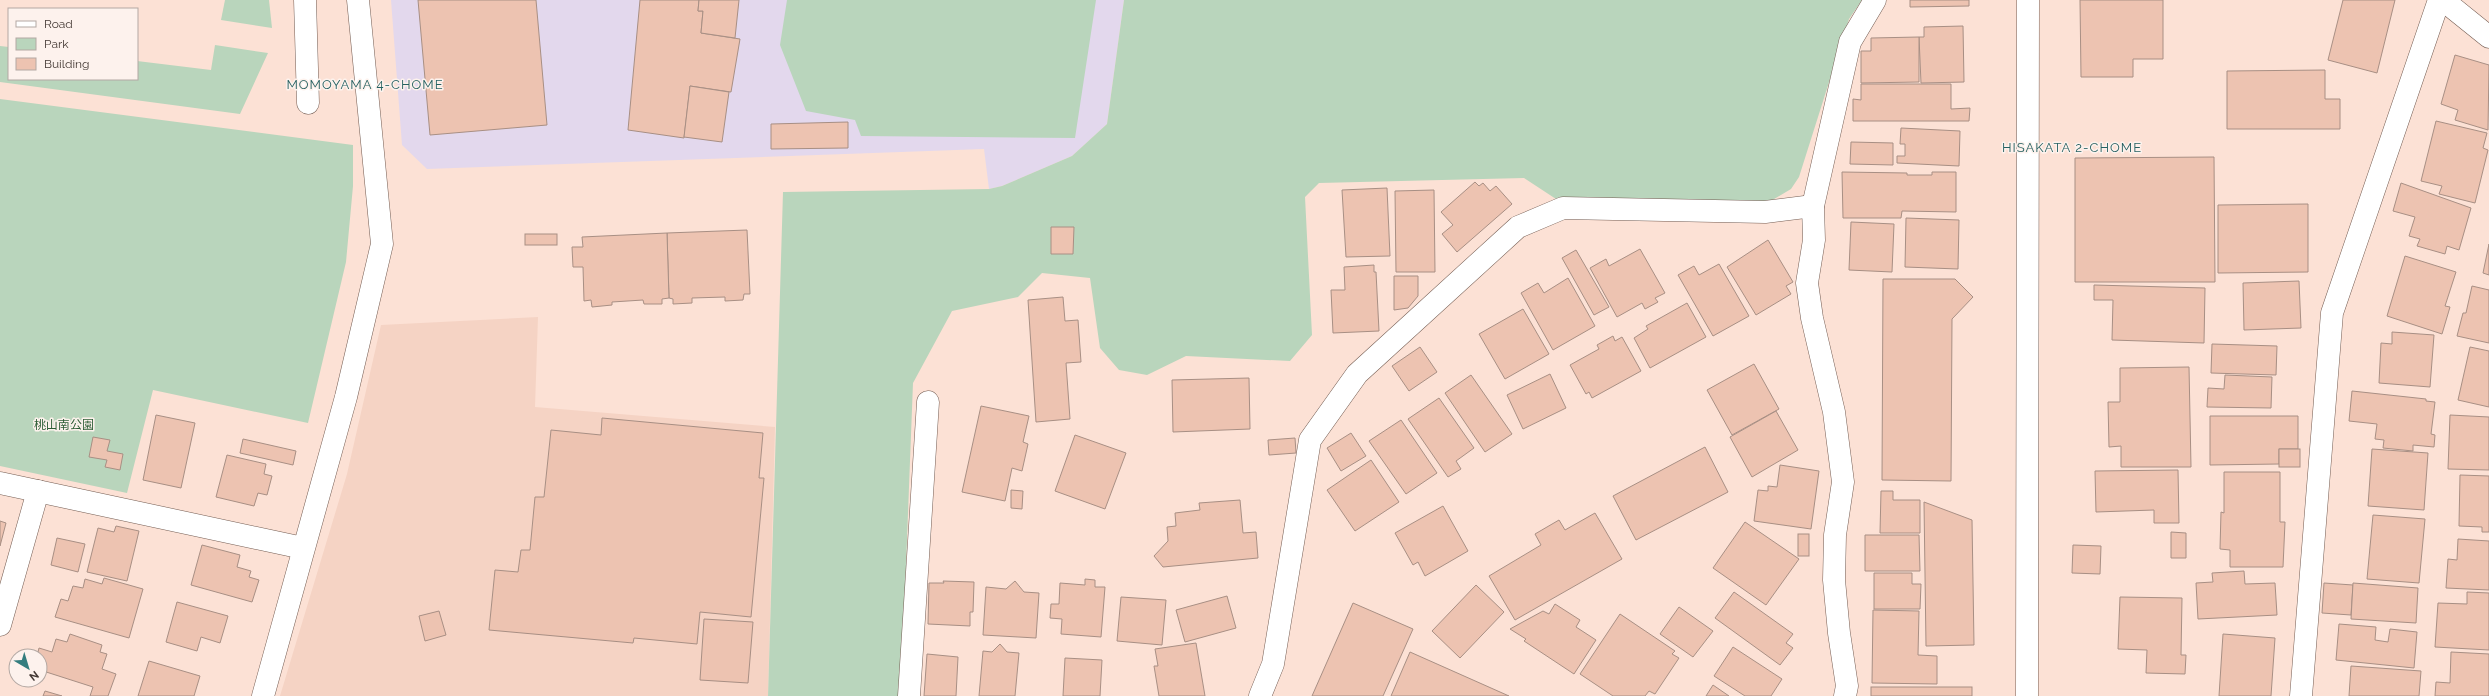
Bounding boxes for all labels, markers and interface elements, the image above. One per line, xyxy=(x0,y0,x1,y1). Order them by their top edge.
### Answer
legend xyxy=(8,8,138,80)
text: Road xyxy=(44,17,73,31)
text: Park xyxy=(44,37,69,51)
text: Building xyxy=(44,57,90,71)
district label: MOMOYAMA 4-CHOME xyxy=(286,77,444,92)
district label: HISAKATA 2-CHOME xyxy=(2002,140,2142,155)
park label: 桃山南公園 xyxy=(34,418,94,432)
north arrow xyxy=(8,648,48,688)
text: N xyxy=(27,668,41,683)

